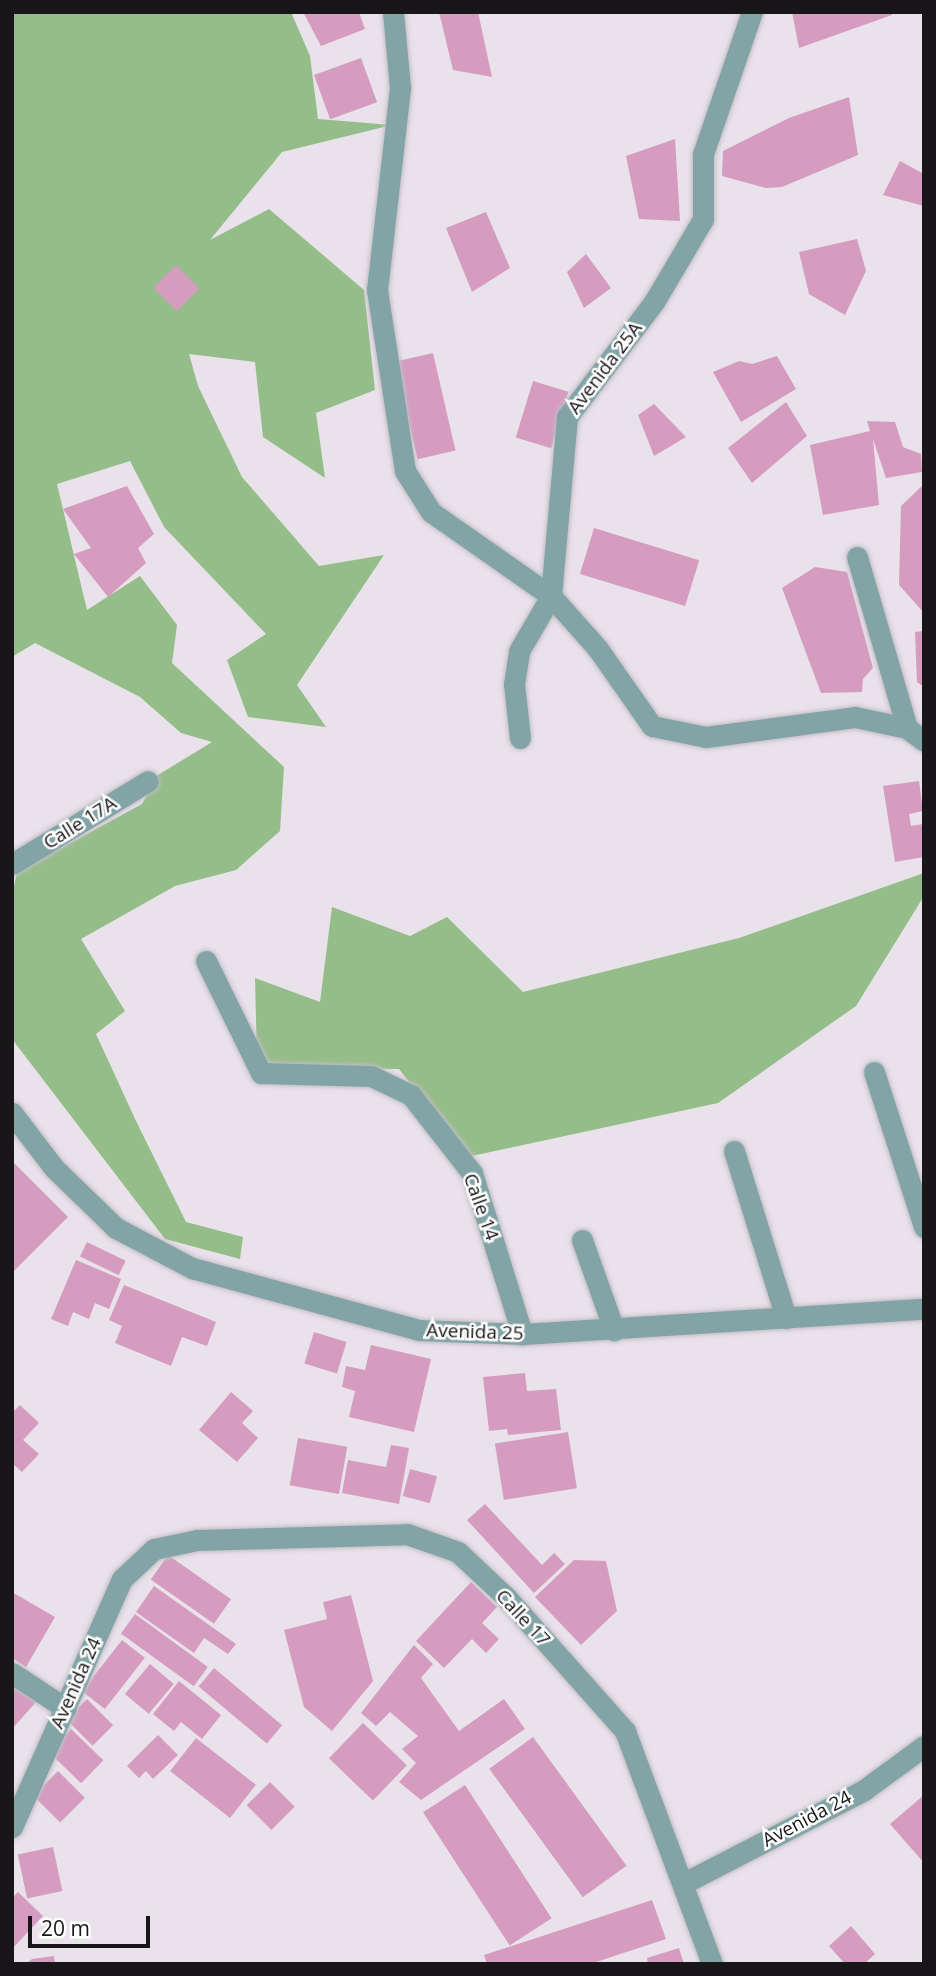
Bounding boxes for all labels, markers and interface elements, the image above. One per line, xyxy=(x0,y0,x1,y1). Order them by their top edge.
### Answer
street label: Avenida 25A xyxy=(563,317,647,419)
street label: Calle 17A xyxy=(39,792,121,854)
street label: Calle 14 xyxy=(458,1170,504,1244)
street label: Avenida 25 xyxy=(426,1319,524,1345)
street label: Calle 17 xyxy=(491,1585,555,1651)
street label: Avenida 24 xyxy=(46,1634,106,1732)
street label: Avenida 24 xyxy=(759,1786,855,1852)
scale bar xyxy=(32,1902,154,1946)
text: 20 m xyxy=(41,1914,90,1942)

